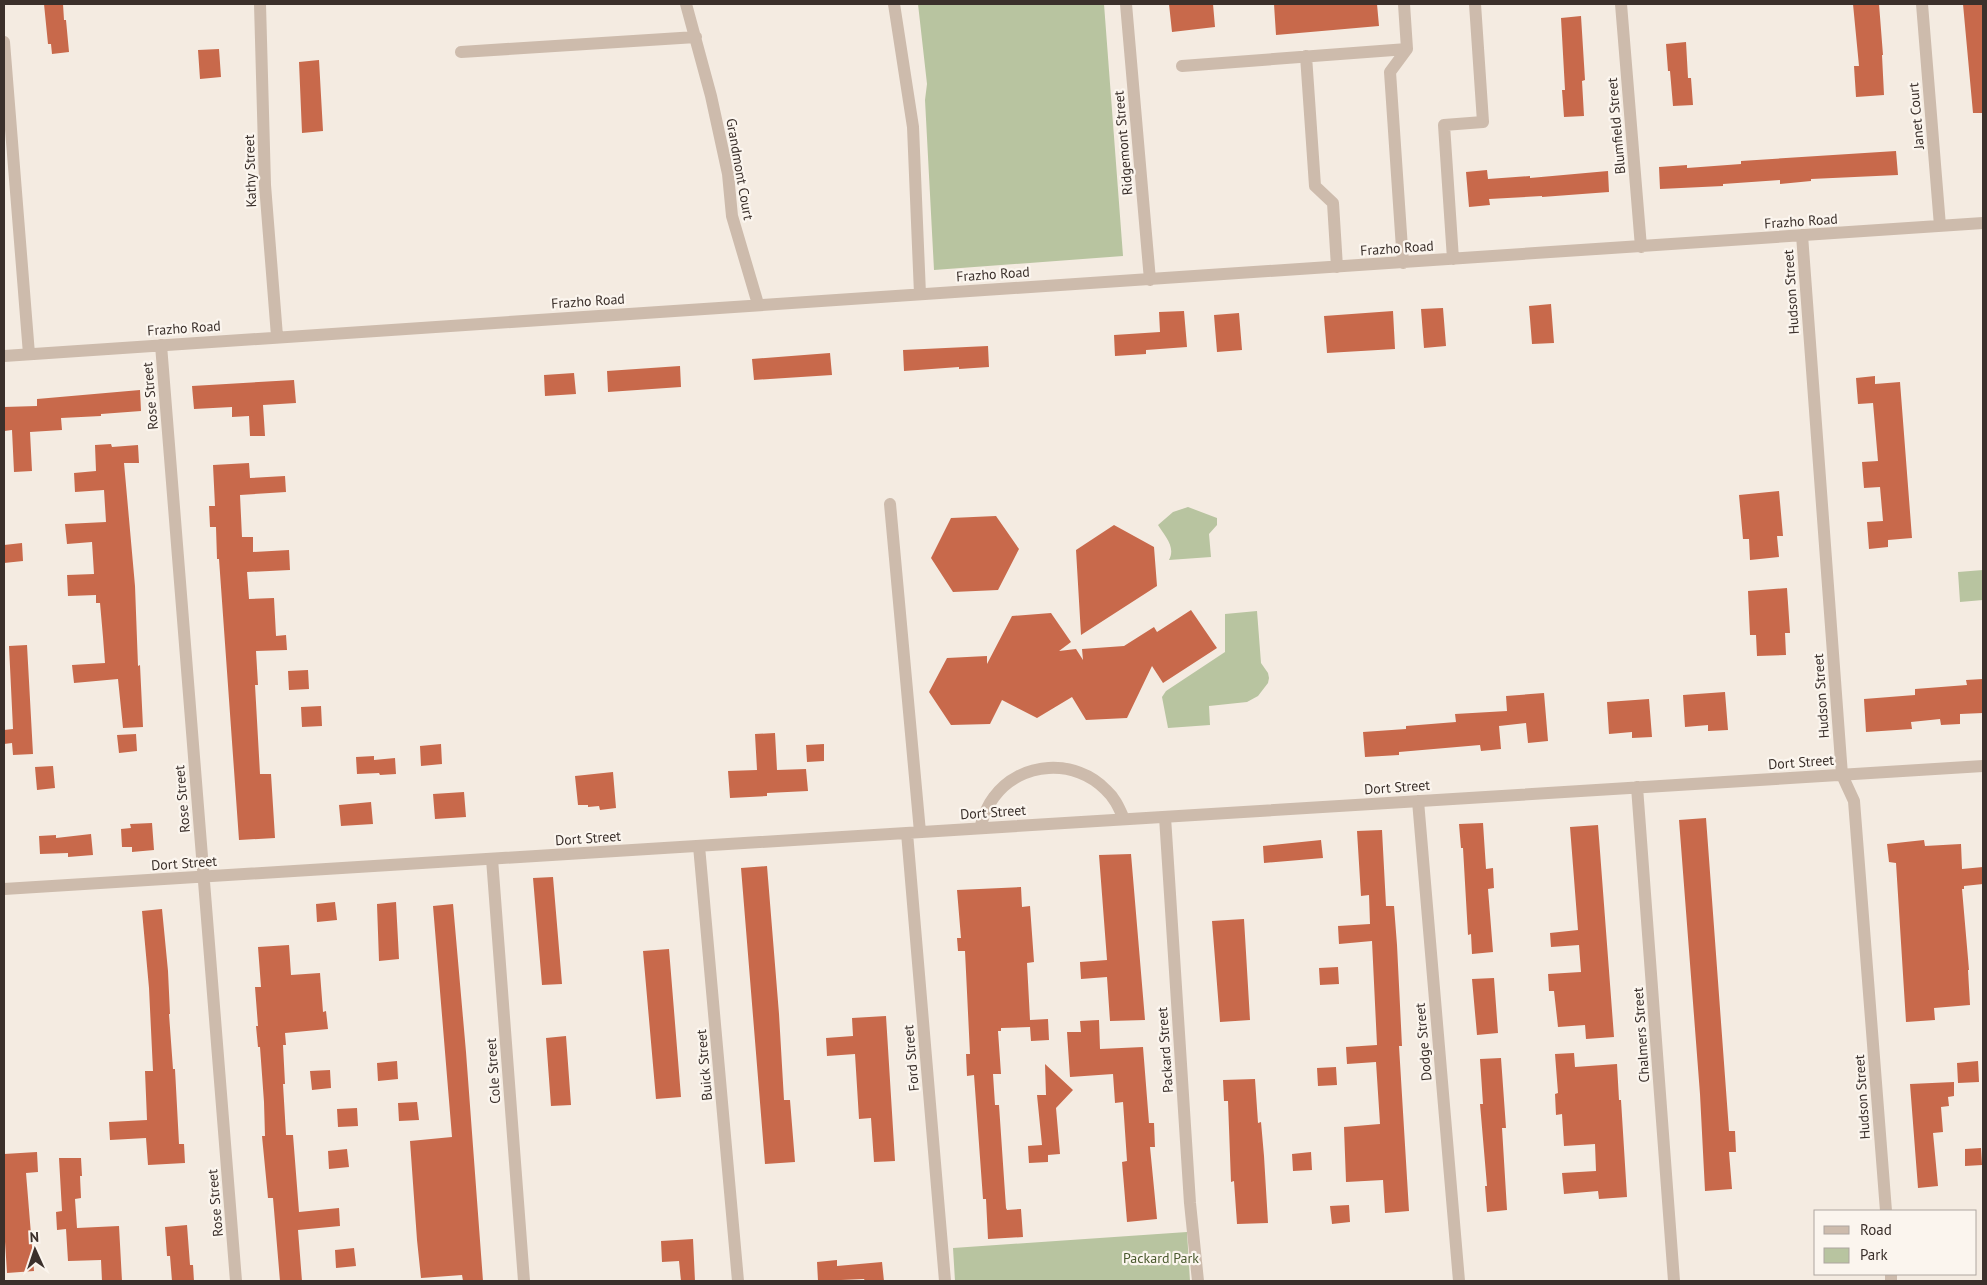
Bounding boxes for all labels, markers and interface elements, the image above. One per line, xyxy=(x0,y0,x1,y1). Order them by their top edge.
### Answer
street label: Blumfield Street xyxy=(1603,77,1629,175)
street label: Janet Court xyxy=(1904,82,1928,151)
street label: Ridgemont Street xyxy=(1109,90,1137,196)
street label: Grandmont Court xyxy=(722,117,758,222)
street label: Kathy Street xyxy=(240,134,260,208)
street label: Frazho Road xyxy=(1764,209,1838,233)
street label: Frazho Road xyxy=(1360,236,1434,260)
street label: Hudson Street xyxy=(1779,249,1803,335)
street label: Frazho Road xyxy=(956,262,1030,286)
street label: Frazho Road xyxy=(551,289,625,313)
street label: Frazho Road xyxy=(147,316,221,340)
street label: Rose Street xyxy=(138,361,162,430)
street label: Hudson Street xyxy=(1809,653,1833,739)
street label: Dort Street xyxy=(1767,751,1835,773)
street label: Rose Street xyxy=(170,764,194,833)
street label: Dort Street xyxy=(1363,776,1431,798)
street label: Dort Street xyxy=(959,801,1027,823)
street label: Dort Street xyxy=(554,827,622,849)
street label: Dort Street xyxy=(150,852,218,874)
street label: Chalmers Street xyxy=(1629,987,1653,1083)
street label: Dodge Street xyxy=(1411,1002,1435,1082)
street label: Packard Street xyxy=(1153,1006,1177,1094)
street label: Ford Street xyxy=(899,1024,923,1092)
street label: Buick Street xyxy=(692,1028,716,1101)
street label: Cole Street xyxy=(482,1037,504,1104)
street label: Hudson Street xyxy=(1850,1054,1874,1140)
street label: Rose Street xyxy=(203,1168,227,1237)
legend xyxy=(1814,1210,1977,1275)
text: Road xyxy=(1860,1220,1892,1239)
north arrow xyxy=(10,1225,60,1275)
text: N xyxy=(29,1228,39,1246)
text: Park xyxy=(1860,1245,1888,1264)
park label: Packard Park xyxy=(1123,1249,1199,1267)

